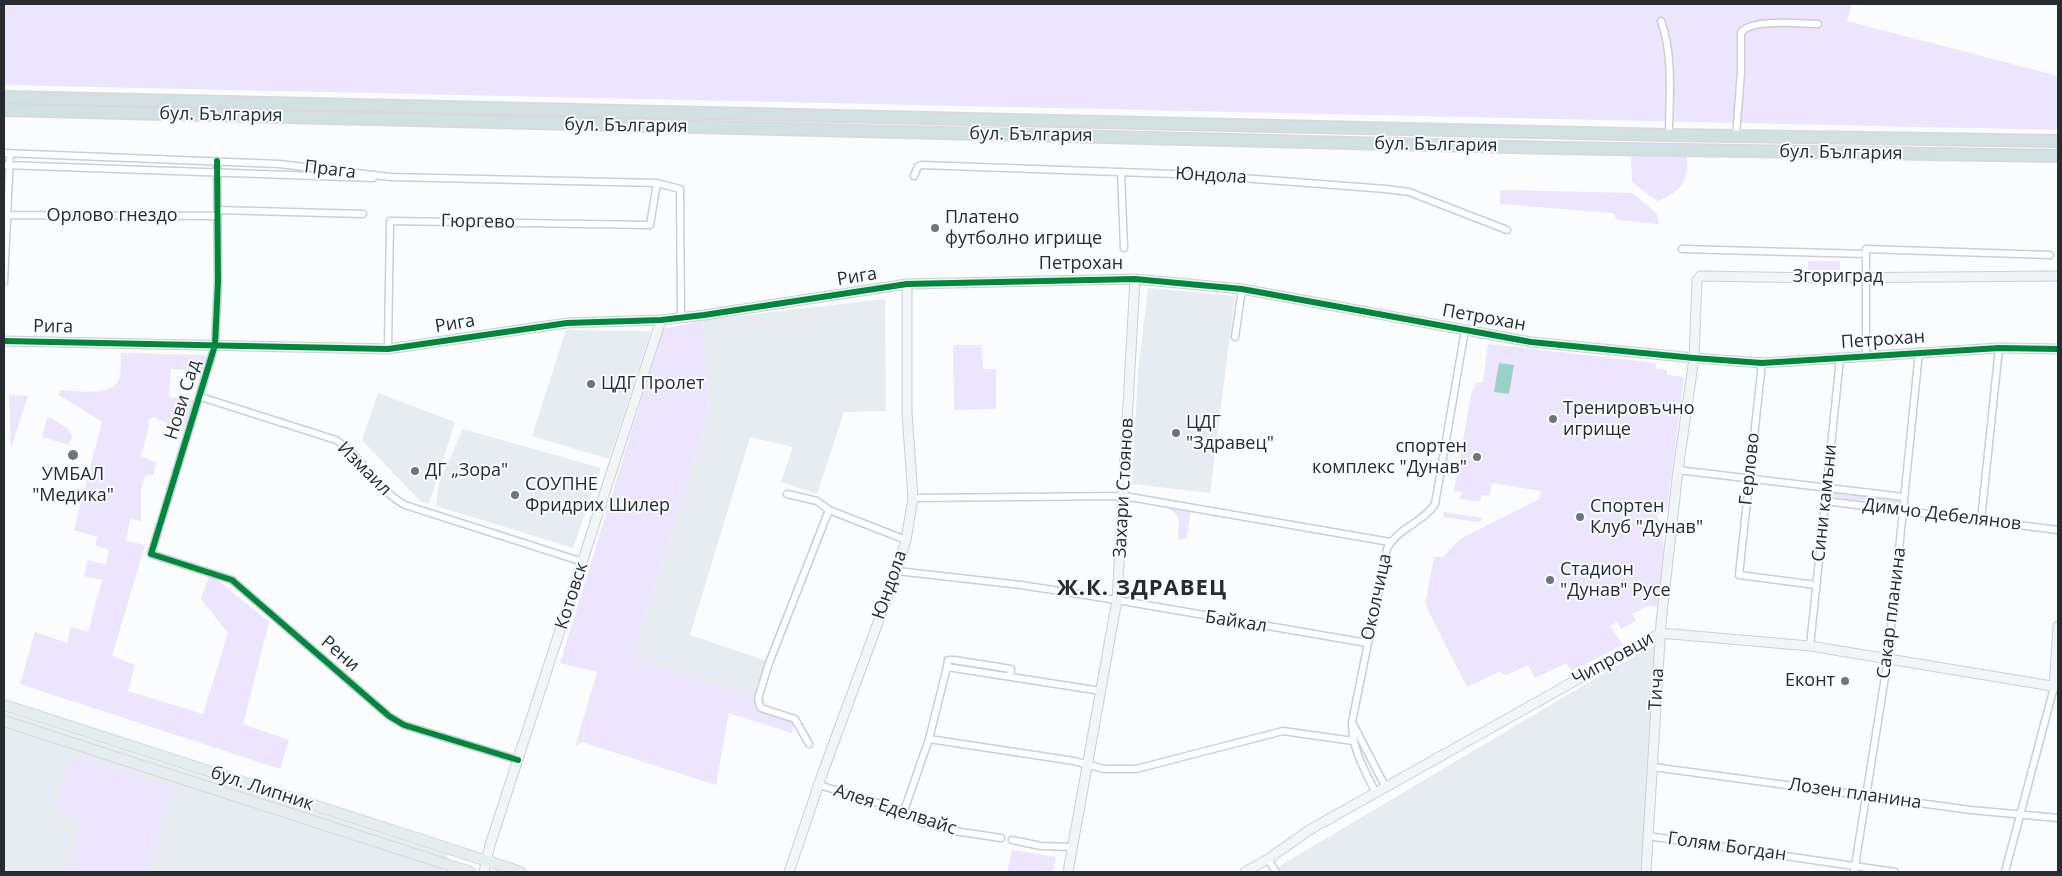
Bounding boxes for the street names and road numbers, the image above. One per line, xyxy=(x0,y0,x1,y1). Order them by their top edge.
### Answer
street label: бул. България xyxy=(159,103,283,127)
street label: бул. България xyxy=(564,114,688,138)
street label: бул. България xyxy=(969,123,1093,147)
street label: бул. България xyxy=(1374,133,1498,157)
street label: бул. България xyxy=(1779,141,1903,165)
street label: Прага xyxy=(303,156,357,184)
street label: Юндола xyxy=(1175,163,1247,189)
street label: Орлово гнездо xyxy=(46,205,178,227)
street label: Гюргево xyxy=(441,211,515,233)
street label: Петрохан xyxy=(1039,253,1123,275)
street label: Рига xyxy=(836,263,878,291)
street label: Згориград xyxy=(1793,266,1883,288)
street label: Петрохан xyxy=(1441,300,1527,336)
street label: Рига xyxy=(434,310,476,338)
street label: Рига xyxy=(33,316,73,338)
street label: Петрохан xyxy=(1840,326,1926,354)
street label: Нови Сад xyxy=(161,358,205,442)
street label: Захари Стоянов xyxy=(1110,417,1138,559)
street label: Герлово xyxy=(1735,432,1765,506)
street label: Измаил xyxy=(333,438,395,500)
street label: Сини камъни xyxy=(1808,443,1842,563)
street label: Димчо Дебелянов xyxy=(1862,495,2022,535)
street label: Сакар планина xyxy=(1873,546,1911,680)
street label: Юндола xyxy=(868,548,912,622)
street label: Околчица xyxy=(1357,552,1397,642)
street label: Котовск xyxy=(551,560,593,632)
street label: Байкал xyxy=(1204,606,1268,638)
street label: Чипровци xyxy=(1568,628,1658,690)
street label: Рени xyxy=(316,631,364,677)
street label: Тича xyxy=(1645,667,1669,711)
street label: бул. Липник xyxy=(208,762,316,816)
street label: Лозен планина xyxy=(1787,774,1923,814)
street label: Алея Еделвайс xyxy=(831,780,959,840)
street label: Голям Богдан xyxy=(1666,828,1788,866)

